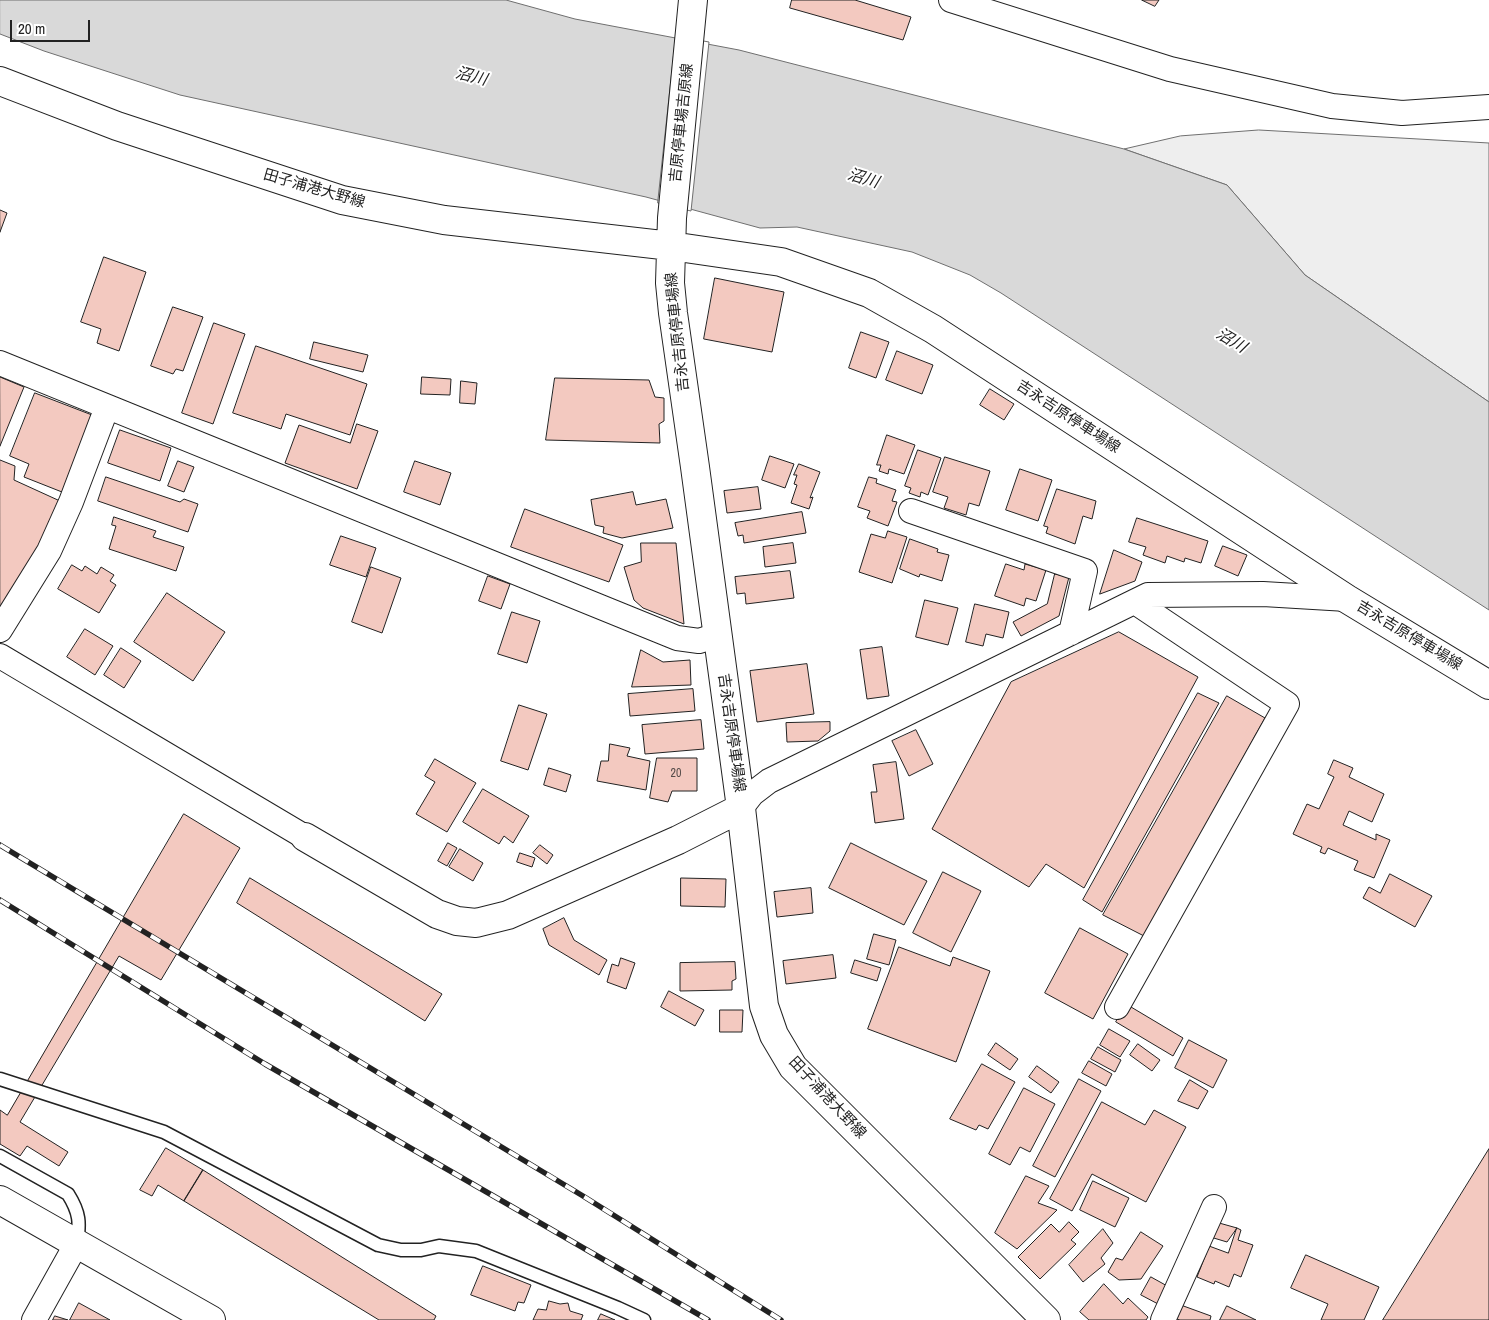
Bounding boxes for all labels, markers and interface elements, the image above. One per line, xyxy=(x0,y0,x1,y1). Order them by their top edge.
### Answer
scale bar xyxy=(12,10,92,42)
text: 20 m xyxy=(18,18,45,39)
street label: 吉原停車場吉原線 xyxy=(667,62,697,184)
water label: 沼川 xyxy=(453,64,489,90)
water label: 沼川 xyxy=(845,165,881,193)
street label: 田子浦港大野線 xyxy=(261,166,367,212)
street label: 吉永吉原停車場線 xyxy=(663,271,693,393)
water label: 沼川 xyxy=(1212,325,1250,357)
street label: 吉永吉原停車場線 xyxy=(1013,377,1123,457)
street label: 吉永吉原停車場線 xyxy=(1353,597,1465,675)
street label: 吉永吉原停車場線 xyxy=(714,672,748,794)
house number: 20 xyxy=(671,767,681,781)
street label: 田子浦港大野線 xyxy=(785,1053,869,1143)

